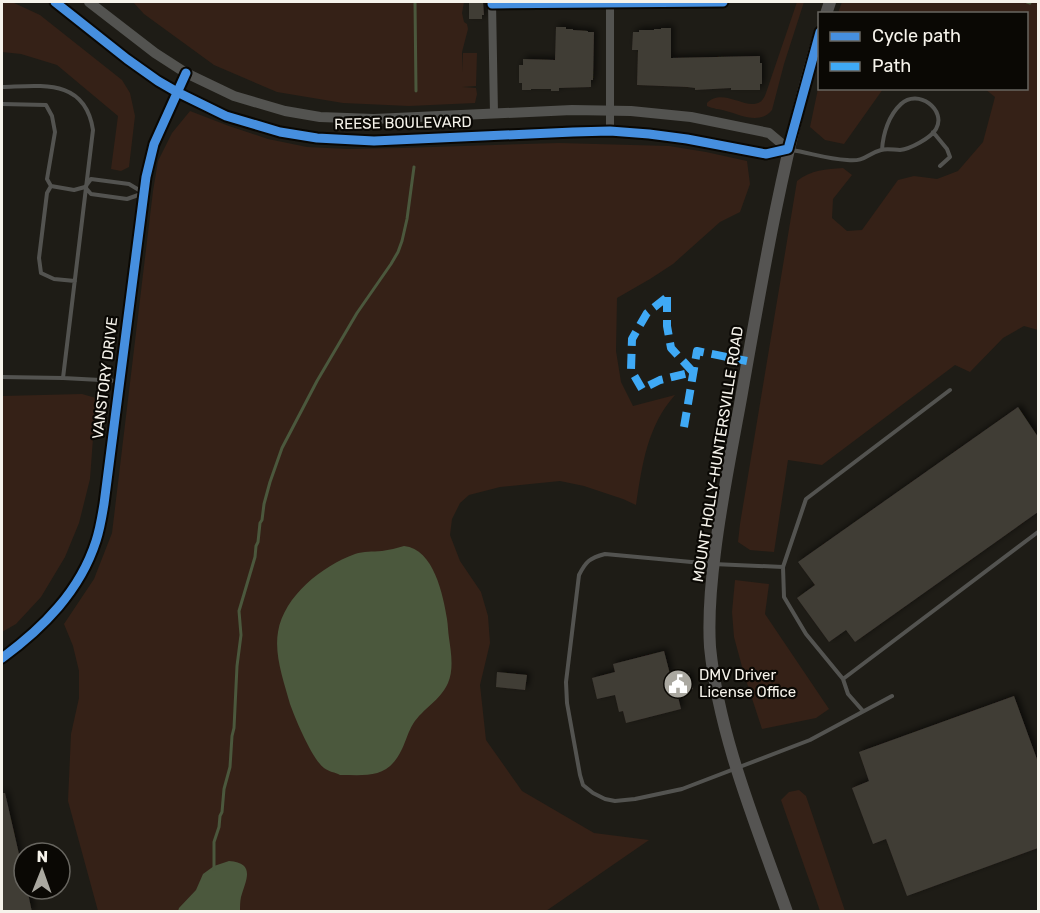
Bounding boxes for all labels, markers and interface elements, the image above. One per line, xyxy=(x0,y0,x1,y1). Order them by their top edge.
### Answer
legend xyxy=(818,12,1028,90)
text: Cycle path xyxy=(872,25,961,47)
text: Path xyxy=(872,55,911,77)
street label: REESE BOULEVARD xyxy=(334,113,472,133)
street label: VANSTORY DRIVE xyxy=(89,316,121,440)
street label: MOUNT HOLLY-HUNTERSVILLE ROAD xyxy=(689,325,747,583)
place label: DMV Driver License Office xyxy=(699,666,796,701)
public building icon: DMV Driver License Office xyxy=(662,668,694,700)
north arrow xyxy=(12,841,72,901)
text: N xyxy=(36,847,48,866)

